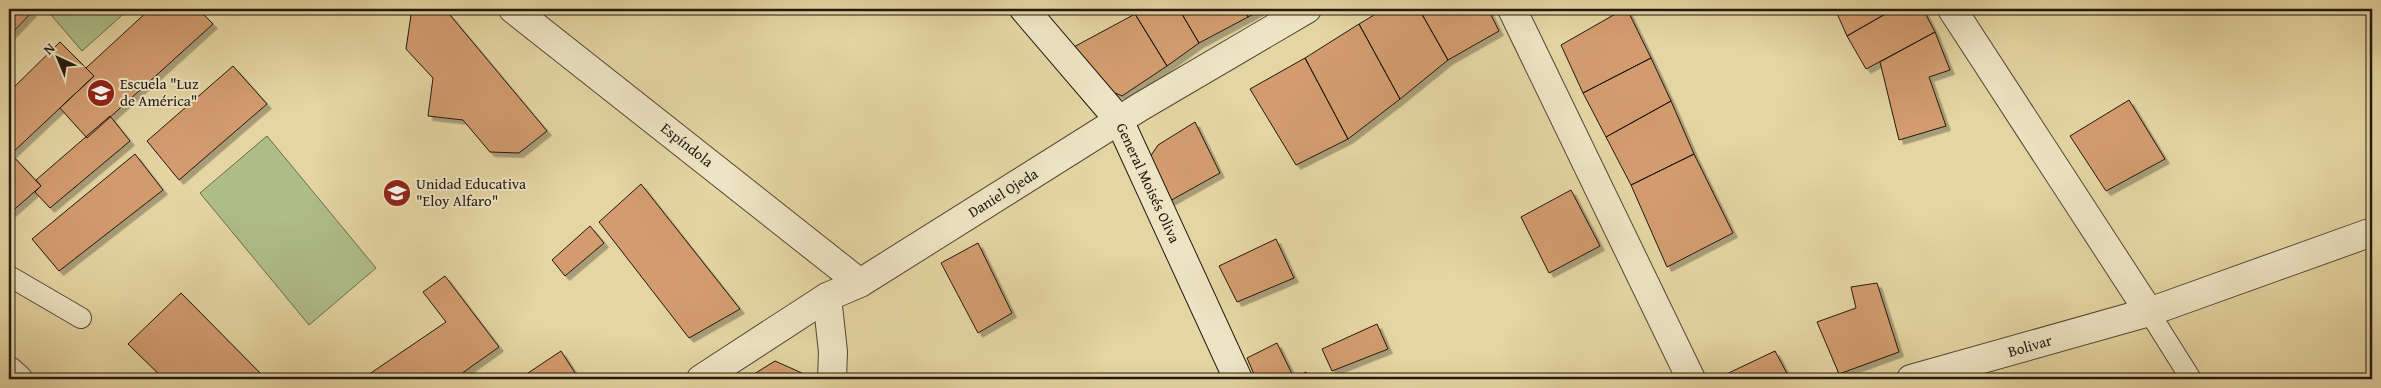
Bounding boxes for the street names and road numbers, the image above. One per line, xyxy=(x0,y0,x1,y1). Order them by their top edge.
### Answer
street label: Espíndola xyxy=(657,117,718,172)
street label: General Moisés Oliva xyxy=(1111,119,1185,246)
street label: Daniel Ojeda xyxy=(964,163,1042,222)
street label: Bolivar xyxy=(2005,329,2054,362)

